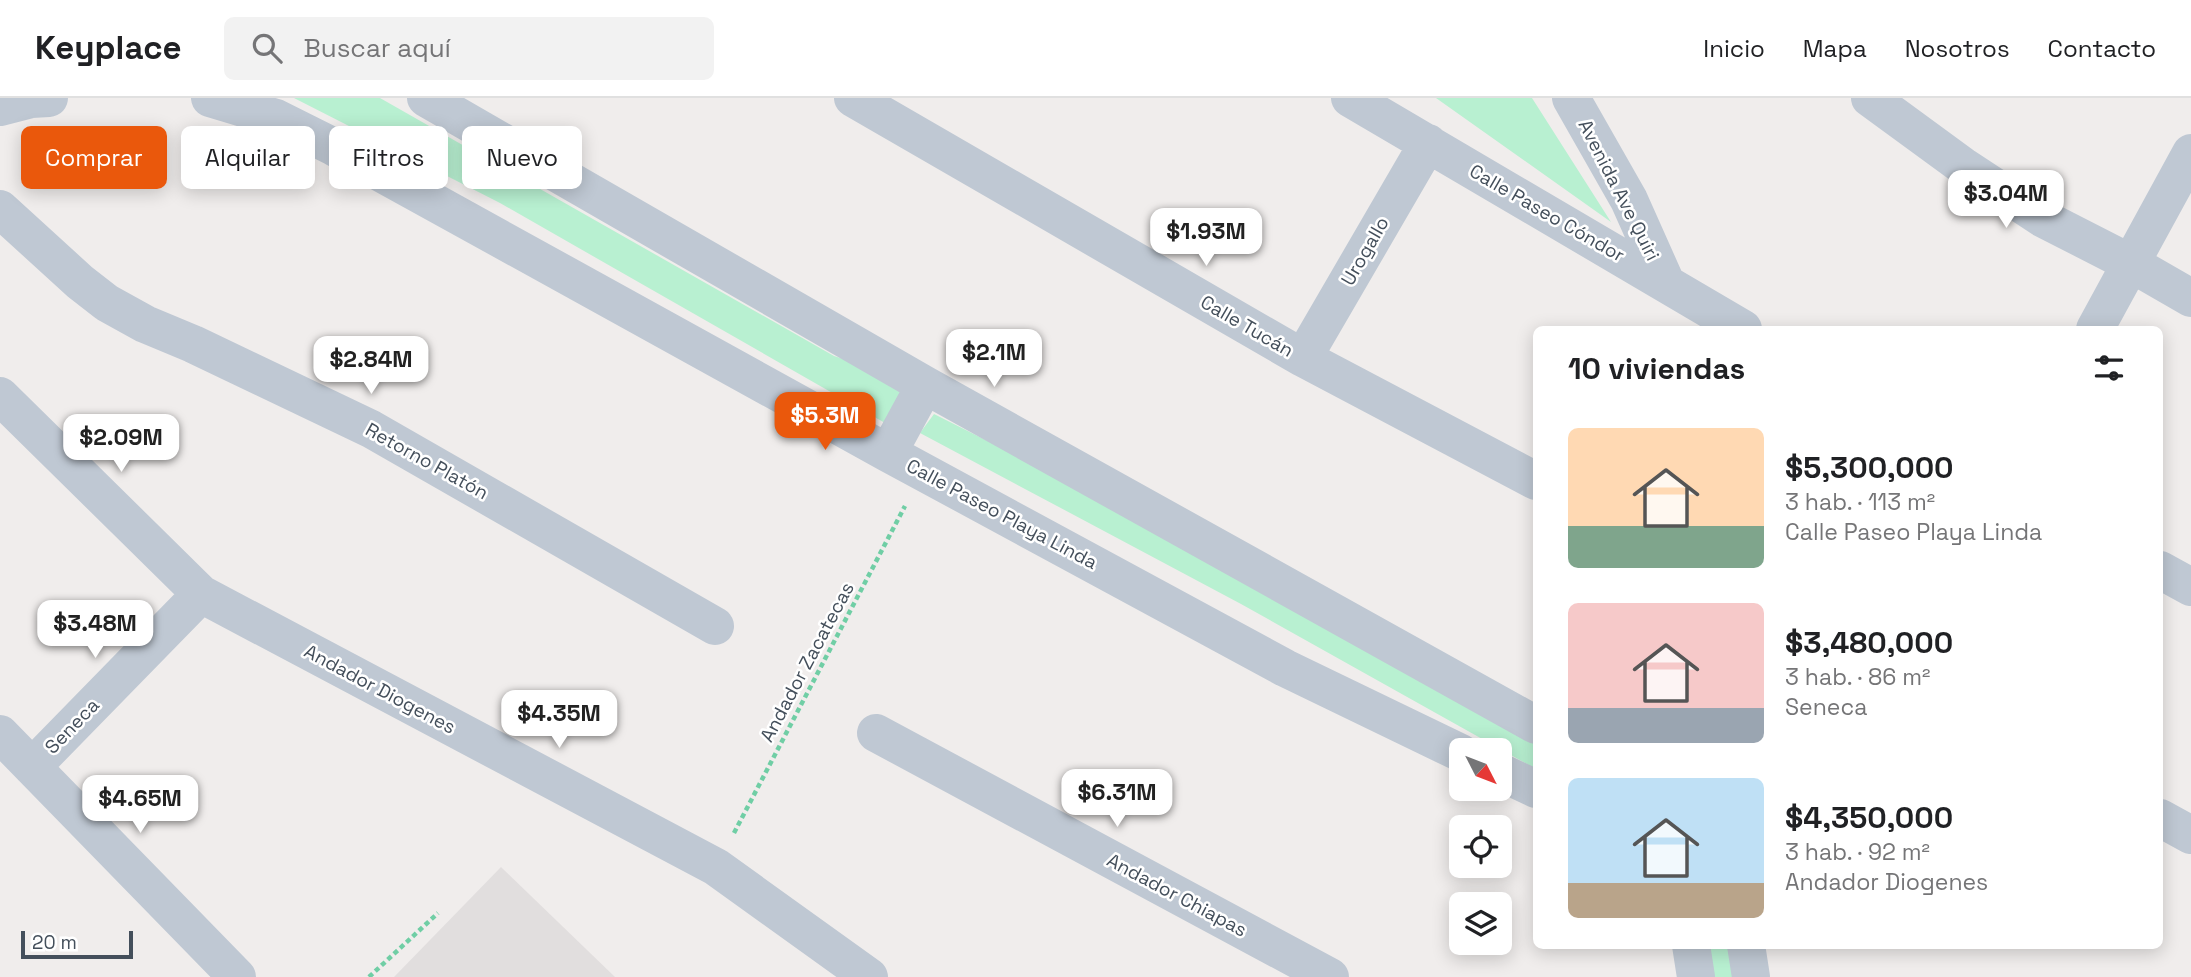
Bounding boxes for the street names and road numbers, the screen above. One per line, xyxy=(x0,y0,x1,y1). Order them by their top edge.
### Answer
street label: Avenida Ave Quiri xyxy=(1573,115,1665,265)
street label: Calle Paseo Cóndor xyxy=(1465,158,1629,268)
street label: Urogallo xyxy=(1335,212,1395,290)
street label: Calle Tucán xyxy=(1196,289,1298,363)
street label: Retorno Platón xyxy=(361,417,493,505)
street label: Calle Paseo Playa Linda xyxy=(902,453,1102,575)
street label: Andador Zacatecas xyxy=(754,578,860,746)
street label: Andador Diogenes xyxy=(300,639,460,739)
street label: Seneca xyxy=(39,693,105,759)
street label: Andador Chiapas xyxy=(1103,848,1251,942)

